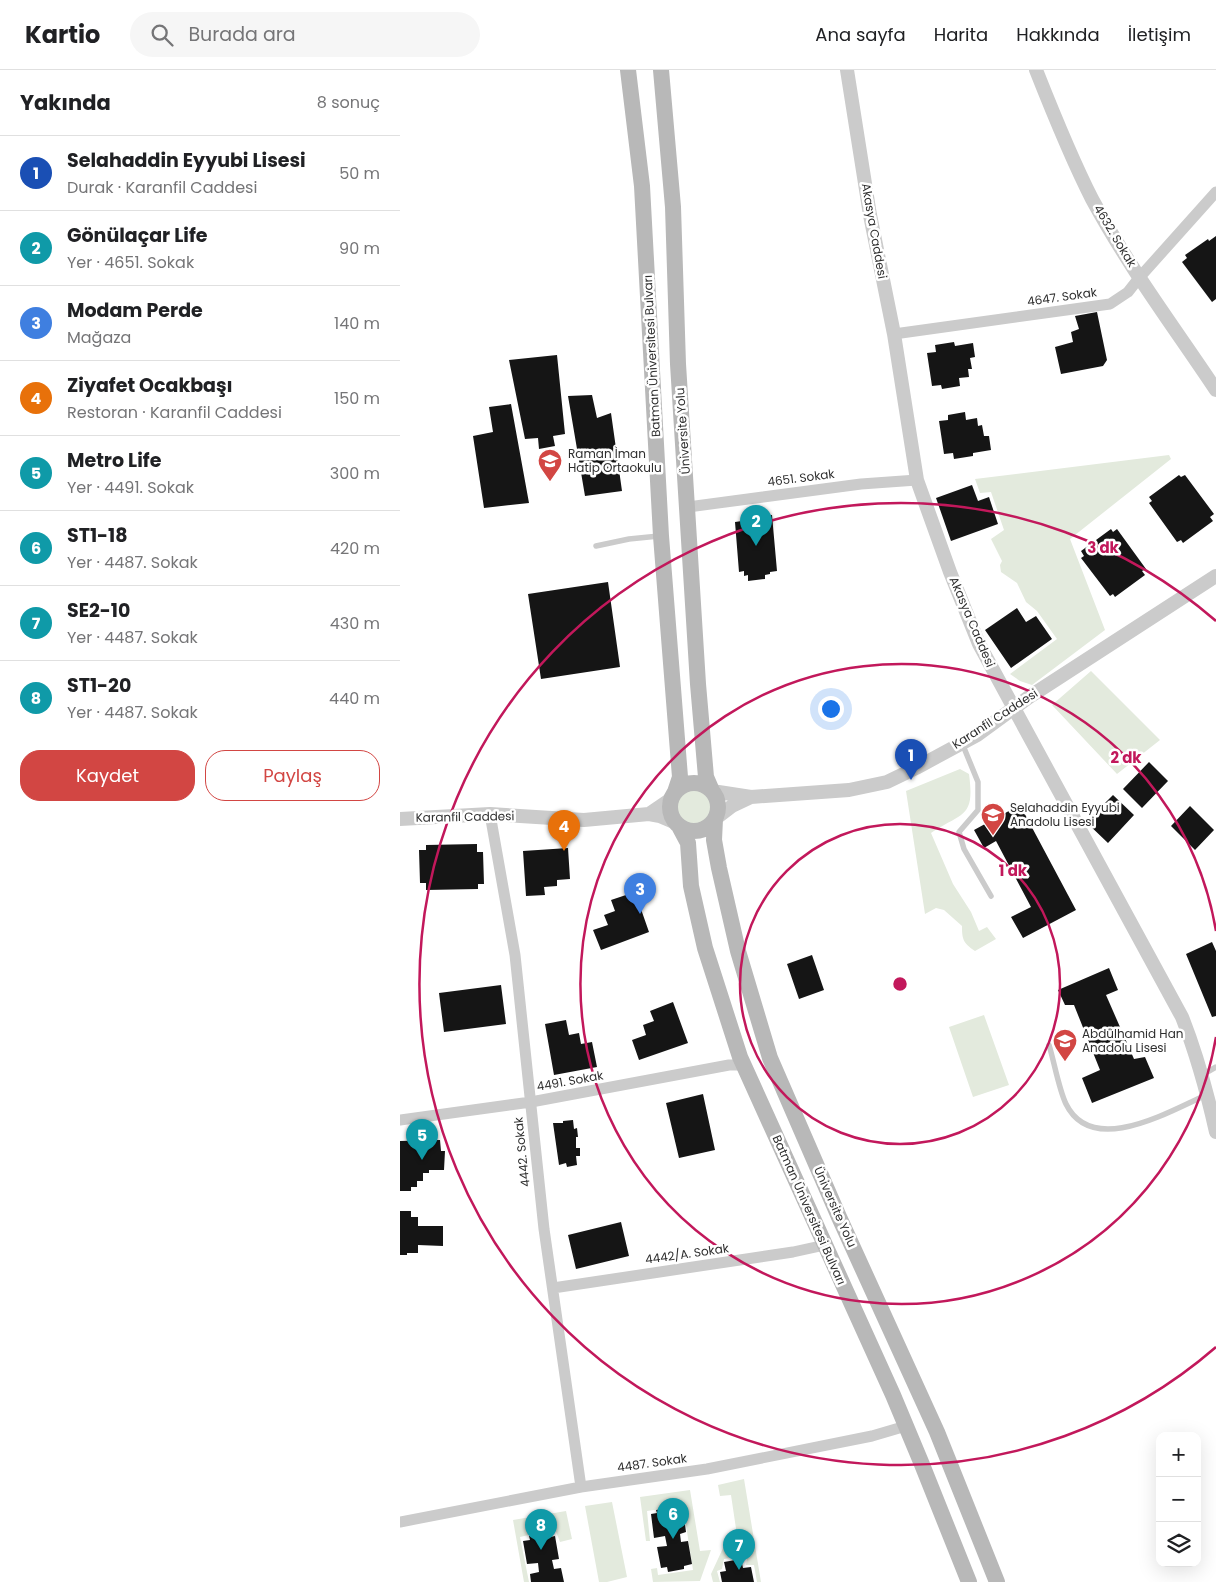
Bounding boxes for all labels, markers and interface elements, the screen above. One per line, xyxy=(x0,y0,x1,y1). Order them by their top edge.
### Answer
search box xyxy=(130,12,480,57)
text: Kartio xyxy=(25,18,100,51)
icon: search xyxy=(148,21,176,49)
text: Burada ara xyxy=(188,21,296,48)
text: Ana sayfa xyxy=(815,22,906,47)
text: Harita xyxy=(934,22,988,47)
text: Hakkında xyxy=(1016,22,1100,47)
text: İletişim xyxy=(1128,22,1191,47)
text: Yakında xyxy=(20,88,111,117)
text: 8 sonuç xyxy=(317,91,380,114)
text: Selahaddin Eyyubi Lisesi xyxy=(67,147,306,174)
text: 1 xyxy=(33,162,39,185)
text: 50 m xyxy=(339,162,380,185)
text: Durak · Karanfil Caddesi xyxy=(67,176,257,199)
street label: Akasya Caddesi xyxy=(858,182,891,280)
street label: 4632. Sokak xyxy=(1090,201,1141,271)
text: Gönülaçar Life xyxy=(67,222,207,249)
text: 2 xyxy=(31,237,41,260)
text: 90 m xyxy=(339,237,380,260)
text: Yer · 4651. Sokak xyxy=(67,251,194,274)
street label: Batman Üniversitesi Bulvarı xyxy=(639,275,664,438)
street label: 4647. Sokak xyxy=(1026,283,1099,310)
text: Modam Perde xyxy=(67,297,203,324)
text: 3 xyxy=(31,312,41,335)
text: 140 m xyxy=(334,312,380,335)
text: Mağaza xyxy=(67,326,131,349)
text: Ziyafet Ocakbaşı xyxy=(67,372,233,399)
text: 4 xyxy=(31,387,41,410)
text: 150 m xyxy=(334,387,380,410)
street label: Üniversite Yolu xyxy=(671,387,694,475)
text: Restoran · Karanfil Caddesi xyxy=(67,401,282,424)
place label: Raman İman Hatip Ortaokulu xyxy=(568,445,662,476)
text: Metro Life xyxy=(67,447,161,474)
school or university icon: Raman İman Hatip Ortaokulu xyxy=(537,448,563,482)
text: 5 xyxy=(31,462,41,485)
text: 300 m xyxy=(330,462,380,485)
street label: 4651. Sokak xyxy=(766,465,836,490)
text: Yer · 4491. Sokak xyxy=(67,476,194,499)
pin: 2 xyxy=(740,505,772,546)
text: ST1-18 xyxy=(67,522,128,549)
text: 6 xyxy=(31,537,41,560)
text: 420 m xyxy=(330,537,380,560)
text: 3 dk xyxy=(1087,537,1120,558)
text: Yer · 4487. Sokak xyxy=(67,551,198,574)
street label: Akasya Caddesi xyxy=(946,574,999,670)
text: SE2-10 xyxy=(67,597,130,624)
text: 7 xyxy=(32,612,40,635)
text: 430 m xyxy=(330,612,380,635)
text: Yer · 4487. Sokak xyxy=(67,626,198,649)
text: ST1-20 xyxy=(67,672,131,699)
street label: Karanfil Caddesi xyxy=(949,685,1041,753)
text: 8 xyxy=(31,687,41,710)
text: 440 m xyxy=(329,687,380,710)
your location xyxy=(818,696,844,722)
text: Yer · 4487. Sokak xyxy=(67,701,198,724)
pin: 1 xyxy=(895,739,927,780)
text: 2 dk xyxy=(1110,747,1142,768)
button: Kaydet xyxy=(20,750,195,801)
button: Paylaş xyxy=(205,750,380,801)
place label: Selahaddin Eyyubi Anadolu Lisesi xyxy=(1010,799,1120,830)
school or university icon: Selahaddin Eyyubi Anadolu Lisesi xyxy=(980,802,1006,836)
street label: Karanfil Caddesi xyxy=(415,807,515,826)
pin: 4 xyxy=(548,810,580,851)
text: 1 dk xyxy=(999,860,1028,881)
pin: 3 xyxy=(624,873,656,914)
centre of rings xyxy=(891,975,909,993)
place label: Abdülhamid Han Anadolu Lisesi xyxy=(1082,1025,1183,1056)
school or university icon: Abdülhamid Han Anadolu Lisesi xyxy=(1052,1028,1078,1062)
street label: 4491. Sokak xyxy=(535,1066,605,1095)
street label: 4442. Sokak xyxy=(509,1115,534,1188)
pin: 5 xyxy=(406,1119,438,1160)
street label: Batman Üniversitesi Bulvarı xyxy=(769,1132,850,1287)
street label: Üniversite Yolu xyxy=(810,1164,861,1250)
street label: 4442/A. Sokak xyxy=(644,1239,731,1268)
map controls xyxy=(1156,1432,1201,1567)
button: + xyxy=(1156,1432,1201,1477)
street label: 4487. Sokak xyxy=(616,1449,689,1476)
button: − xyxy=(1156,1477,1201,1522)
pin: 6 xyxy=(657,1498,689,1539)
pin: 8 xyxy=(525,1509,557,1550)
button: layers xyxy=(1156,1522,1201,1567)
pin: 7 xyxy=(723,1529,755,1570)

